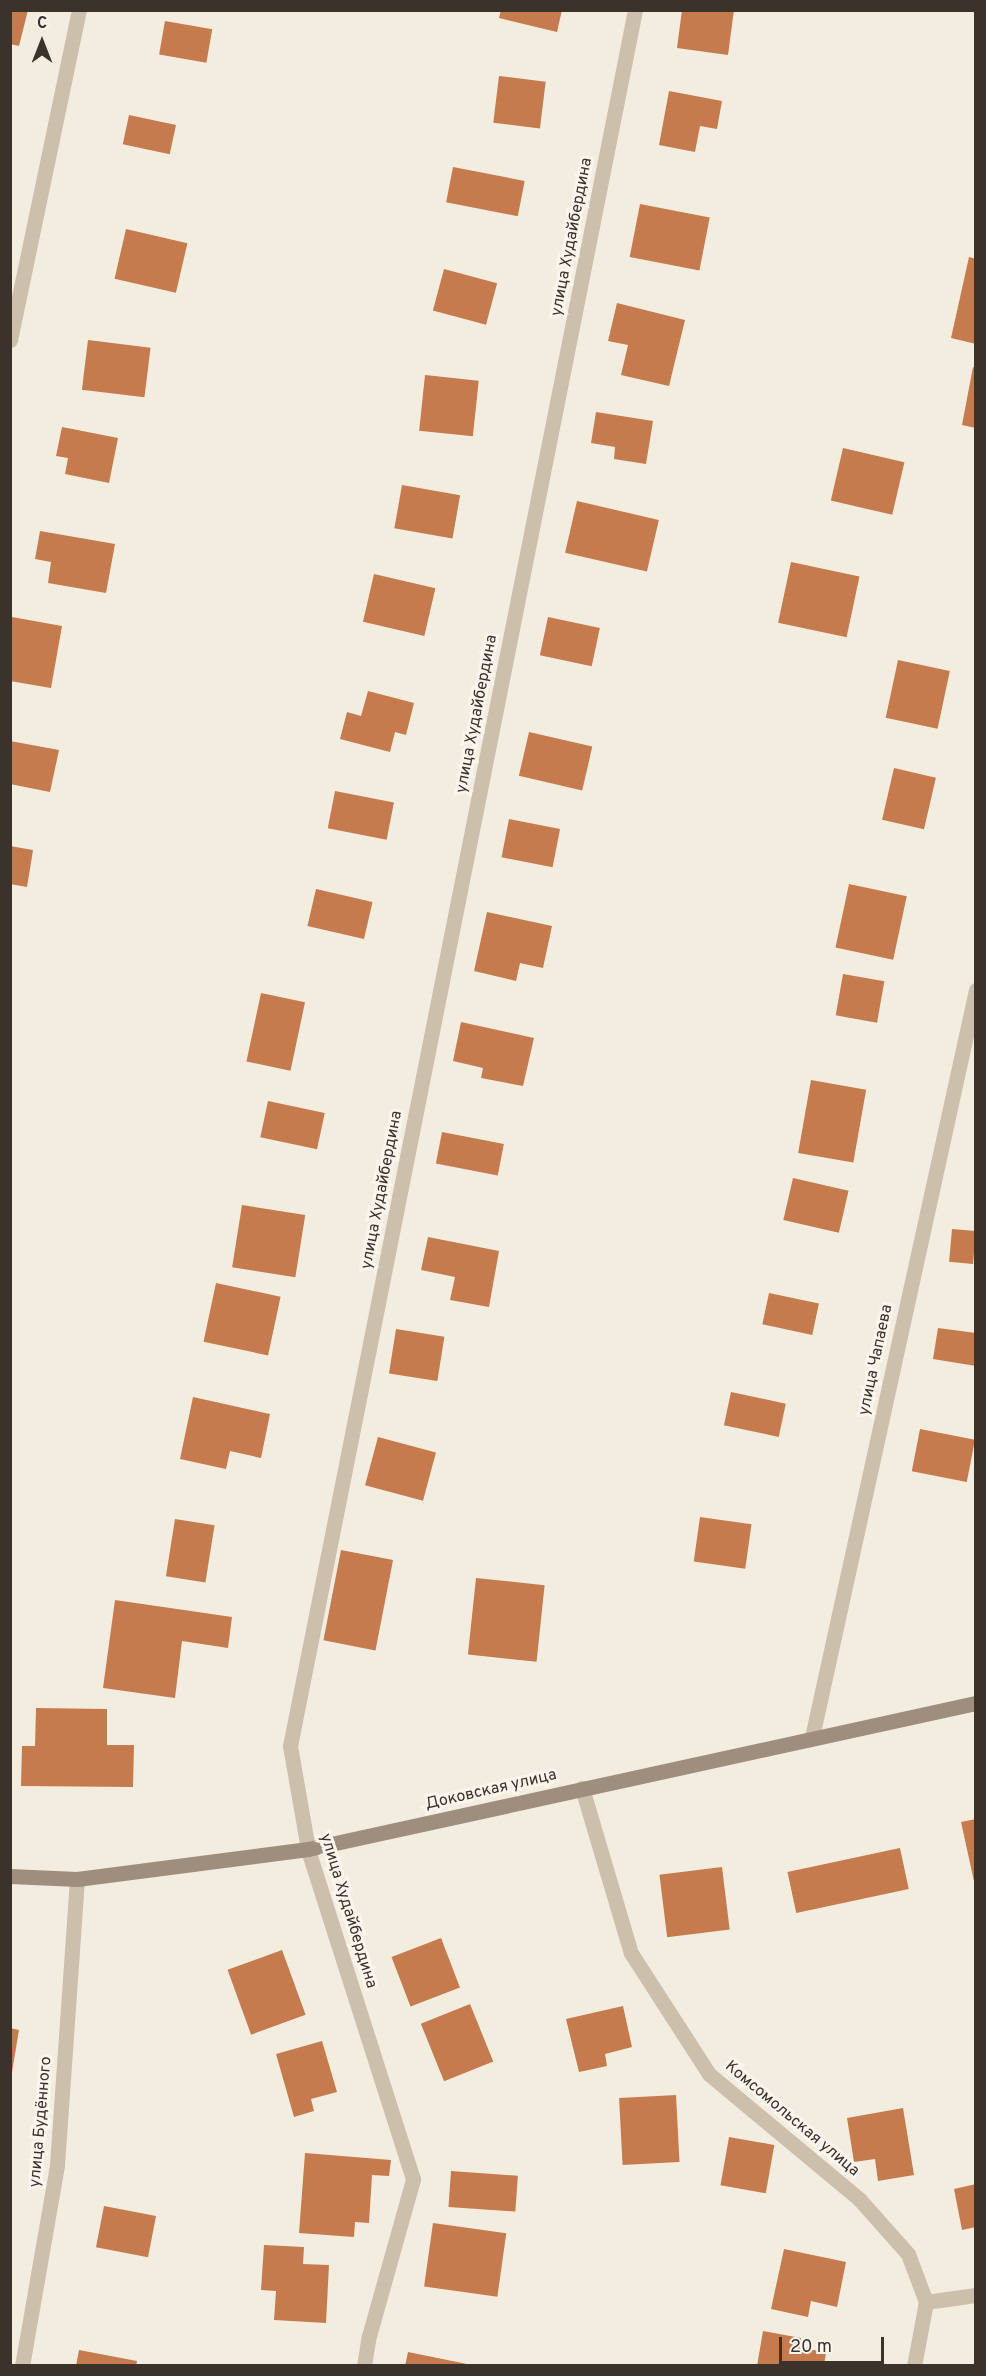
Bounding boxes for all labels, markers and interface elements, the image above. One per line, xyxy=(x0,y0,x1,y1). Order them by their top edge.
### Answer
north arrow xyxy=(12,12,72,72)
text: С xyxy=(37,14,47,34)
street label: улица Худайбердина xyxy=(547,156,597,318)
street label: улица Худайбердина xyxy=(452,633,502,795)
street label: улица Худайбердина xyxy=(357,1109,407,1271)
street label: улица Чапаева xyxy=(855,1303,897,1417)
street label: Доковская улица xyxy=(423,1766,559,1814)
street label: улица Худайбердина xyxy=(315,1831,381,1991)
street label: улица Будённого xyxy=(26,2056,56,2188)
street label: Комсомольская улица xyxy=(721,2057,863,2181)
scale bar xyxy=(782,2325,887,2363)
text: 20 m xyxy=(790,2336,832,2359)

